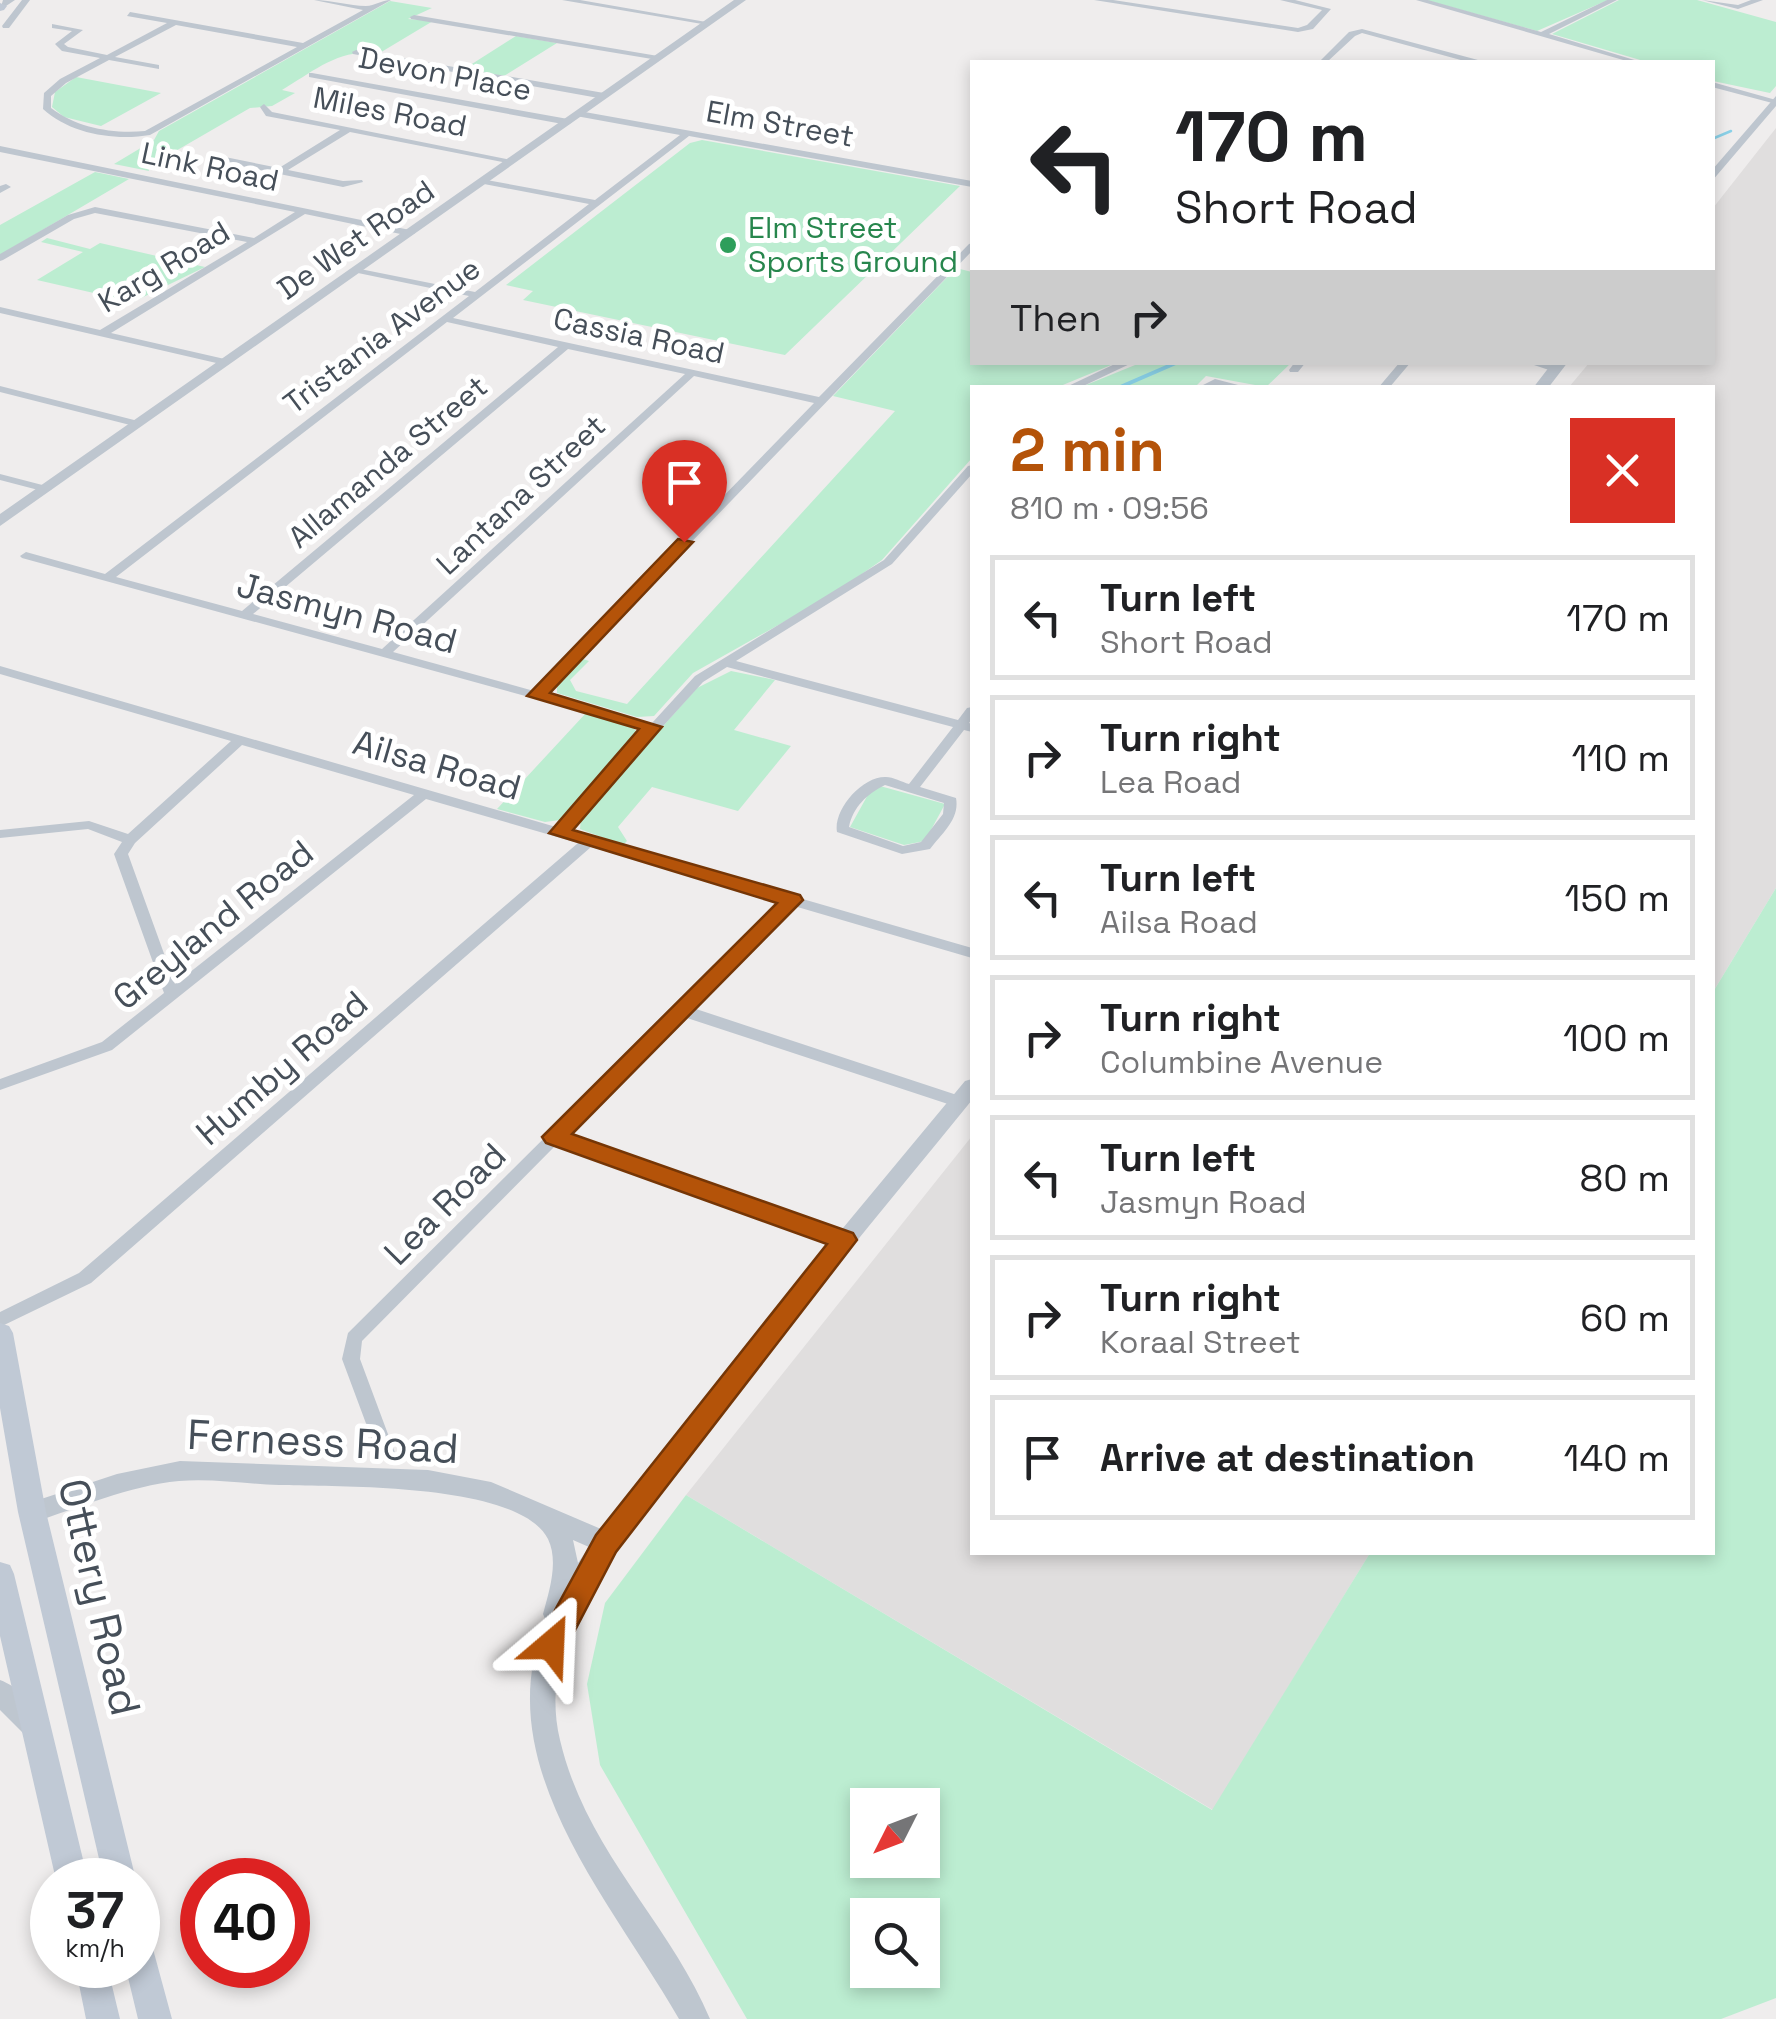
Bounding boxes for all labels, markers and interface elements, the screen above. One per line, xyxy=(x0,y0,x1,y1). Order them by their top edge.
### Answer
street label: Devon Place xyxy=(355,38,535,109)
street label: Miles Road xyxy=(310,78,470,145)
street label: Elm Street xyxy=(703,91,857,156)
text: 170 m xyxy=(1175,92,1368,181)
icon: left xyxy=(1010,100,1140,230)
street label: Link Road xyxy=(138,133,282,200)
street label: De Wet Road xyxy=(269,171,442,308)
text: Short Road xyxy=(1175,179,1418,236)
place label: Elm Street Sports Ground xyxy=(748,208,958,281)
street label: Karg Road xyxy=(91,212,237,321)
marker: Elm Street Sports Ground xyxy=(717,234,739,256)
street label: Tristania Avenue xyxy=(275,249,488,422)
icon: right xyxy=(1121,290,1176,345)
text: Then xyxy=(1010,294,1101,342)
street label: Cassia Road xyxy=(550,298,728,373)
street label: Allamanda Street xyxy=(280,367,495,556)
street label: Lantana Street xyxy=(428,406,614,583)
text: 2 min xyxy=(1010,412,1165,489)
button: close xyxy=(1570,418,1675,523)
pin xyxy=(642,440,727,543)
icon: arrive xyxy=(657,455,712,510)
text: 810 m · 09:56 xyxy=(1010,488,1209,528)
street label: Jasmyn Road xyxy=(232,563,462,663)
text: Turn left xyxy=(1100,574,1256,622)
icon: left xyxy=(1015,590,1070,645)
text: 170 m xyxy=(1566,594,1670,642)
text: Short Road xyxy=(1100,622,1273,662)
text: Turn right xyxy=(1100,714,1281,762)
street label: Ailsa Road xyxy=(348,720,526,810)
icon: right xyxy=(1015,730,1070,785)
text: 110 m xyxy=(1571,734,1670,782)
text: Lea Road xyxy=(1100,762,1241,802)
street label: Greyland Road xyxy=(104,831,322,1019)
text: Turn left xyxy=(1100,854,1256,902)
icon: left xyxy=(1015,870,1070,925)
text: 150 m xyxy=(1565,874,1670,922)
text: Ailsa Road xyxy=(1100,902,1258,942)
street label: Humby Road xyxy=(187,981,377,1155)
text: Turn right xyxy=(1100,994,1281,1042)
icon: right xyxy=(1015,1010,1070,1065)
text: 100 m xyxy=(1563,1014,1670,1062)
text: Columbine Avenue xyxy=(1100,1042,1383,1082)
street label: Lea Road xyxy=(375,1134,515,1274)
text: Turn left xyxy=(1100,1134,1256,1182)
icon: left xyxy=(1015,1150,1070,1205)
text: 80 m xyxy=(1580,1154,1670,1202)
text: Jasmyn Road xyxy=(1100,1182,1307,1222)
text: Turn right xyxy=(1100,1274,1281,1322)
icon: right xyxy=(1015,1290,1070,1345)
text: 60 m xyxy=(1580,1294,1670,1342)
text: Koraal Street xyxy=(1100,1322,1301,1362)
street label: Ferness Road xyxy=(186,1408,460,1475)
icon: arrive xyxy=(1015,1430,1070,1485)
text: Arrive at destination xyxy=(1100,1434,1475,1482)
text: 140 m xyxy=(1564,1434,1670,1482)
street label: Ottery Road xyxy=(47,1474,152,1721)
position arrow xyxy=(499,1593,603,1697)
north arrow xyxy=(850,1788,940,1878)
map controls xyxy=(850,1788,940,1988)
speed limit sign: 40 xyxy=(180,1858,310,1988)
text: 37 xyxy=(66,1879,124,1943)
button: search xyxy=(850,1898,940,1988)
text: km/h xyxy=(65,1932,125,1964)

